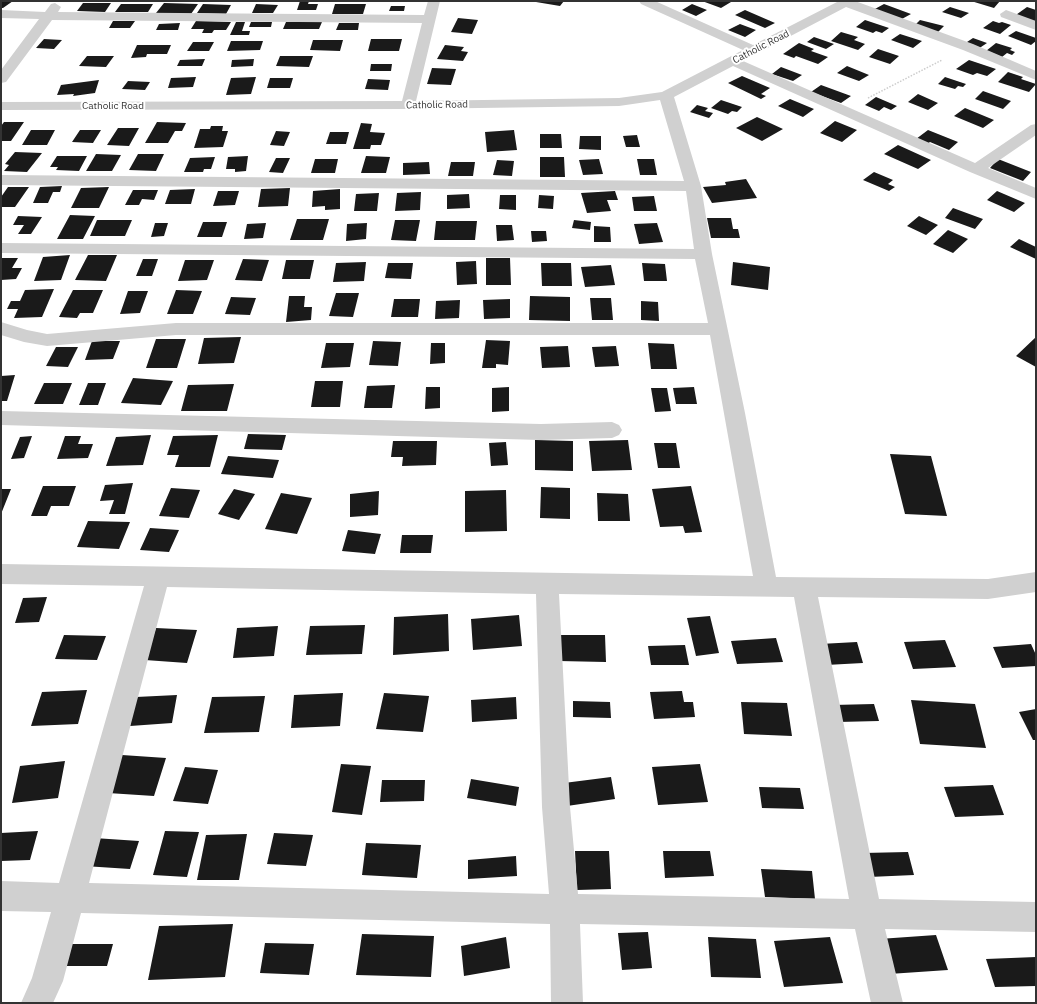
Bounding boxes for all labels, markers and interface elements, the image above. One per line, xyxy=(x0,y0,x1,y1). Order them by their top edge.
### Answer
street label: Catholic Road xyxy=(731,28,791,66)
street label: Catholic Road xyxy=(406,98,468,112)
street label: Catholic Road xyxy=(82,100,144,112)

